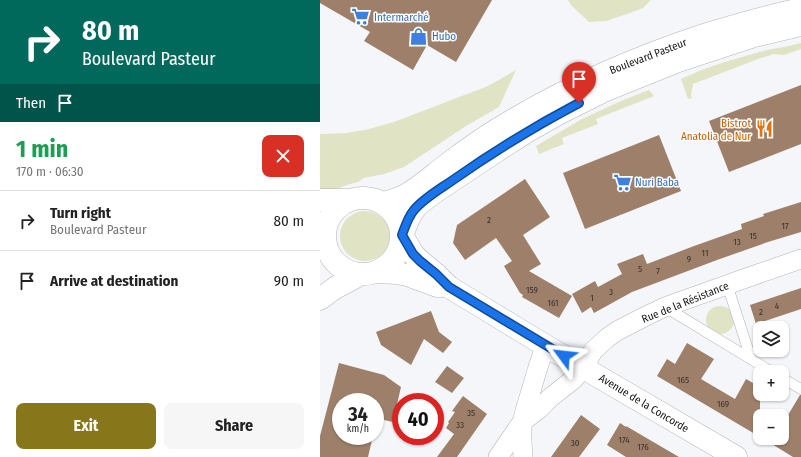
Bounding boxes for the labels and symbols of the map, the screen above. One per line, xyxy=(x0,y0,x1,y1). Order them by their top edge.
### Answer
supermarket icon: Intermarché xyxy=(351,7,371,27)
place label: Intermarché xyxy=(374,11,429,24)
shop icon: Hubo xyxy=(409,26,429,46)
place label: Hubo xyxy=(432,30,456,43)
street label: Boulevard Pasteur xyxy=(608,36,689,77)
pin xyxy=(562,62,596,103)
place label: Bistrot Anatolia de Nur xyxy=(681,117,751,143)
restaurant icon: Bistrot Anatolia de Nur xyxy=(754,119,774,139)
supermarket icon: Nuri Baba xyxy=(612,172,632,192)
place label: Nuri Baba xyxy=(635,176,679,189)
house number: 2 xyxy=(487,215,491,225)
house number: 17 xyxy=(781,221,789,231)
house number: 15 xyxy=(749,231,757,241)
house number: 13 xyxy=(733,237,741,247)
house number: 11 xyxy=(702,248,708,258)
house number: 9 xyxy=(687,254,691,264)
house number: 5 xyxy=(638,264,642,274)
house number: 7 xyxy=(656,266,660,276)
street label: Rue de la Résistance xyxy=(640,279,731,326)
house number: 159 xyxy=(526,285,538,295)
house number: 3 xyxy=(609,287,613,297)
house number: 1 xyxy=(590,293,594,303)
house number: 161 xyxy=(547,298,559,308)
house number: 4 xyxy=(775,301,780,311)
house number: 2 xyxy=(759,307,763,317)
position arrow xyxy=(543,335,585,377)
street label: Avenue de la Concorde xyxy=(596,371,691,435)
house number: 165 xyxy=(677,375,689,385)
speed limit sign: 40 xyxy=(392,393,444,445)
house number: 169 xyxy=(717,399,729,409)
house number: 35 xyxy=(467,408,475,418)
house number: 33 xyxy=(456,420,464,430)
house number: 174 xyxy=(618,435,630,445)
house number: 30 xyxy=(571,438,580,448)
house number: 176 xyxy=(637,442,649,452)

